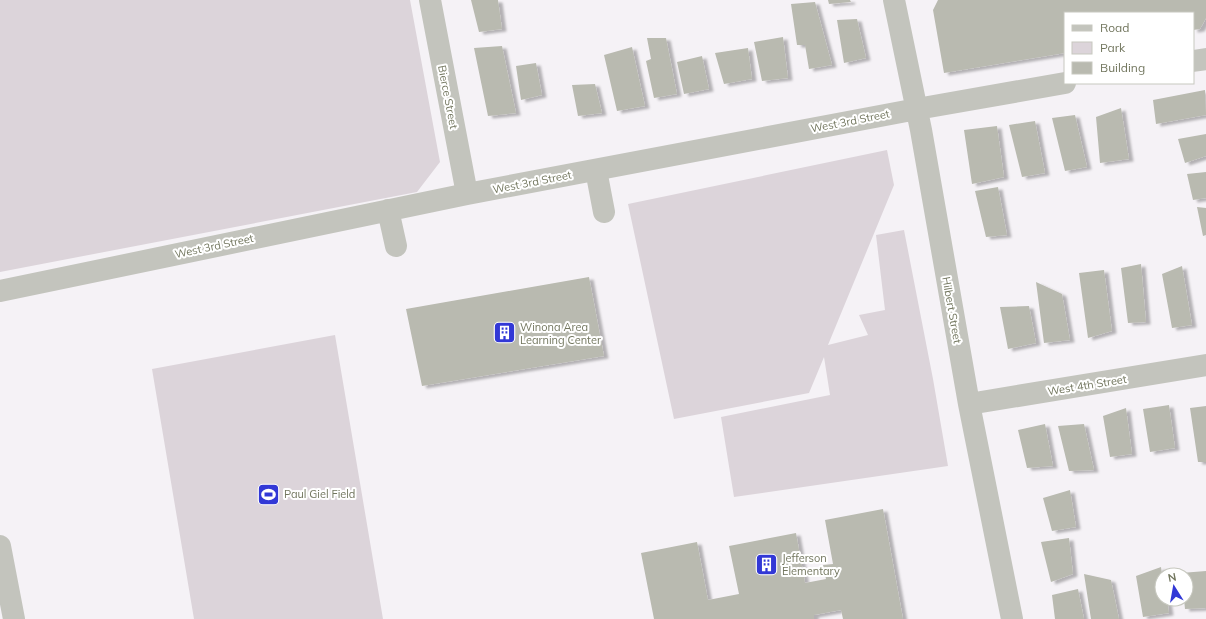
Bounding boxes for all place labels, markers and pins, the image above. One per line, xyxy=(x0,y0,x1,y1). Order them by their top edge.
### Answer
building icon: Winona Area Learning Center xyxy=(492,320,518,346)
place label: Winona Area Learning Center xyxy=(520,320,601,347)
sports icon: Paul Giel Field xyxy=(255,481,281,507)
place label: Paul Giel Field xyxy=(284,487,355,501)
building icon: Jefferson Elementary xyxy=(754,551,780,577)
place label: Jefferson Elementary xyxy=(782,551,840,578)

